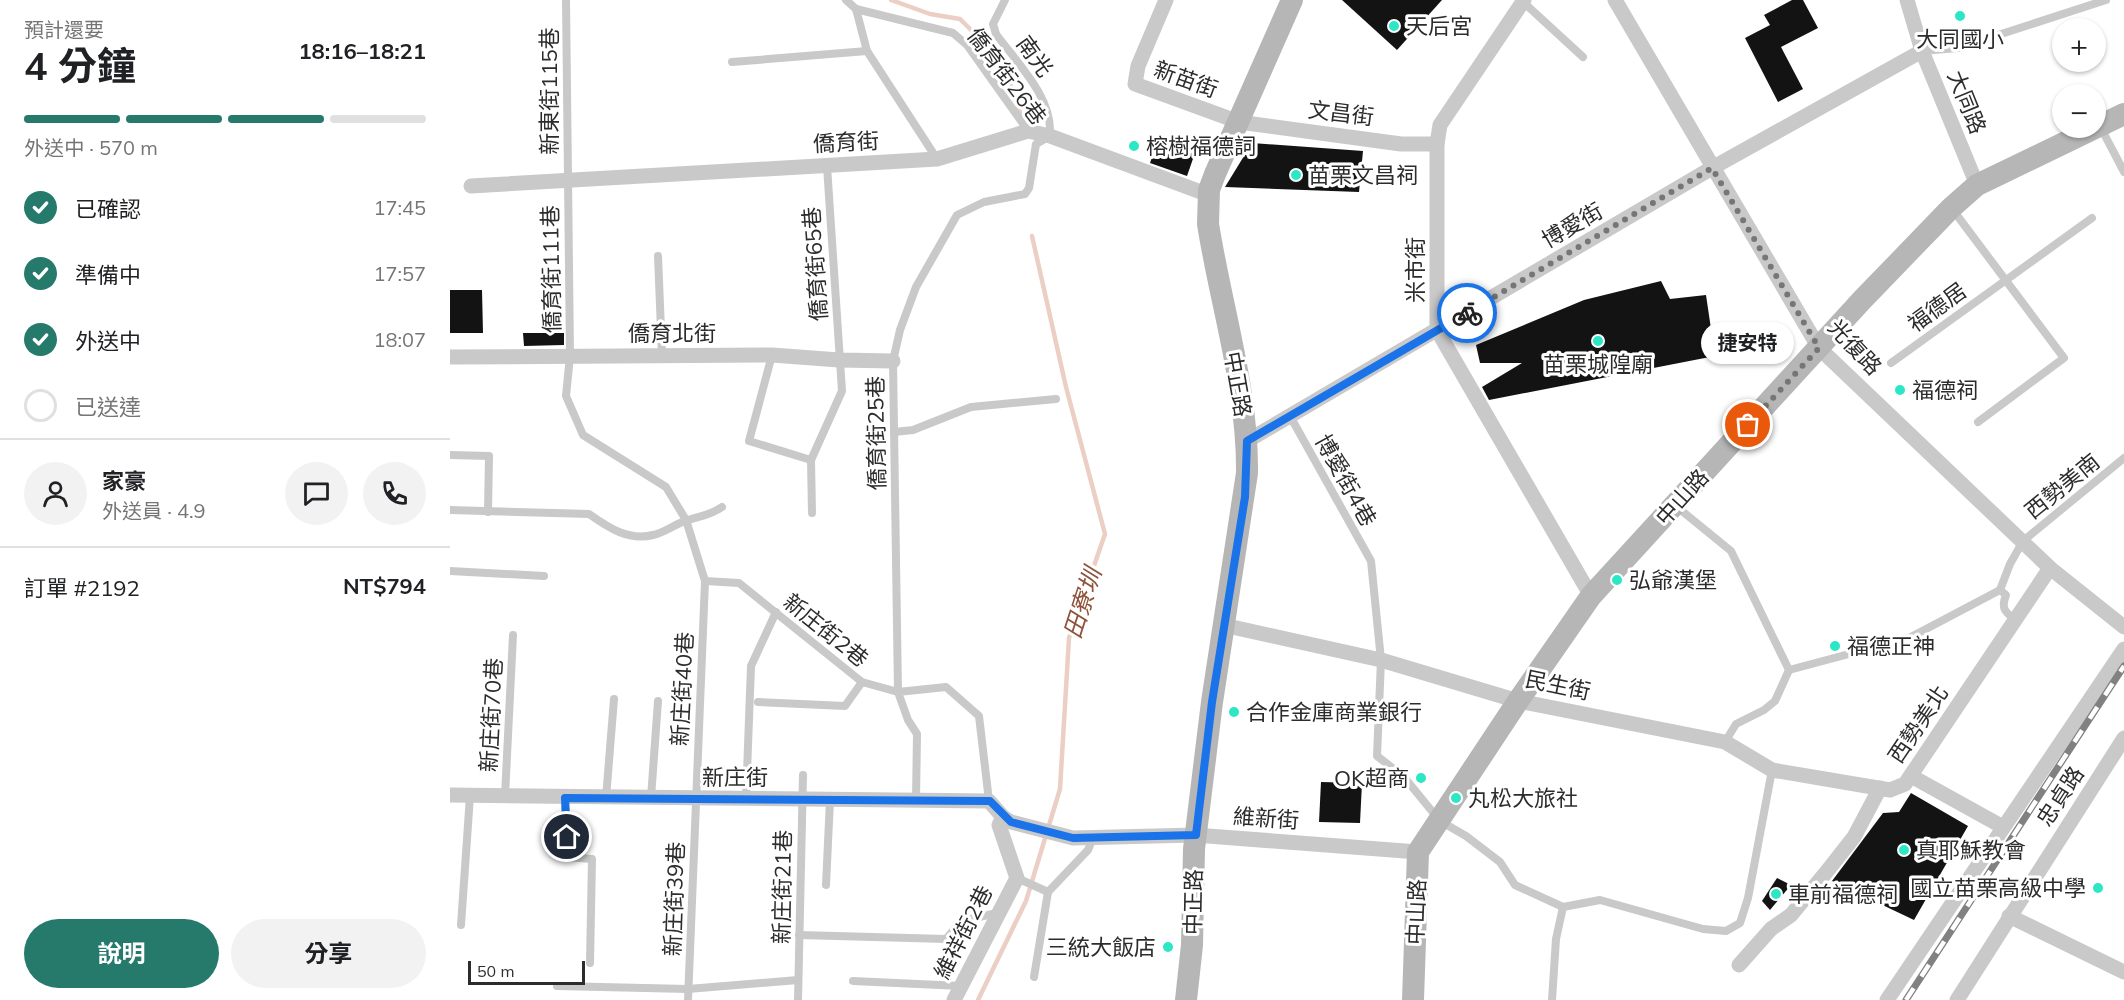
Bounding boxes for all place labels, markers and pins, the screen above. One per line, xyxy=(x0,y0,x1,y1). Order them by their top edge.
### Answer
marker: 大同國小 xyxy=(1953,9,1967,23)
place label: 天后宮 xyxy=(1406,12,1472,40)
marker: 天后宮 xyxy=(1387,19,1401,33)
place label: 大同國小 xyxy=(1916,25,2004,53)
place label: 榕樹福德詞 xyxy=(1146,132,1256,160)
marker: 榕樹福德詞 xyxy=(1127,139,1141,153)
place label: 苗栗文昌祠 xyxy=(1308,161,1418,189)
marker: 苗栗文昌祠 xyxy=(1289,168,1303,182)
callout: 捷安特 xyxy=(1702,323,1794,365)
marker: 苗栗城隍廟 xyxy=(1591,334,1605,348)
place label: 苗栗城隍廟 xyxy=(1543,350,1653,378)
place label: 福德祠 xyxy=(1912,376,1978,404)
marker: 福德祠 xyxy=(1893,383,1907,397)
pin xyxy=(1722,399,1773,450)
place label: 弘爺漢堡 xyxy=(1629,566,1717,594)
marker: 弘爺漢堡 xyxy=(1610,573,1624,587)
place label: 福德正神 xyxy=(1847,632,1935,660)
marker: 福德正神 xyxy=(1828,639,1842,653)
place label: 合作金庫商業銀行 xyxy=(1246,698,1422,726)
marker: 合作金庫商業銀行 xyxy=(1227,705,1241,719)
place label: OK超商 xyxy=(1334,764,1409,792)
marker: OK超商 xyxy=(1414,771,1428,785)
place label: 丸松大旅社 xyxy=(1468,784,1578,812)
marker: 丸松大旅社 xyxy=(1449,791,1463,805)
pin xyxy=(541,811,592,862)
place label: 真耶穌教會 xyxy=(1916,836,2026,864)
marker: 真耶穌教會 xyxy=(1897,843,1911,857)
place label: 國立苗栗高級中學 xyxy=(1910,874,2086,902)
place label: 車前福德祠 xyxy=(1788,880,1898,908)
marker: 國立苗栗高級中學 xyxy=(2091,881,2105,895)
marker: 車前福德祠 xyxy=(1769,887,1783,901)
place label: 三統大飯店 xyxy=(1046,933,1156,961)
marker: 三統大飯店 xyxy=(1161,940,1175,954)

